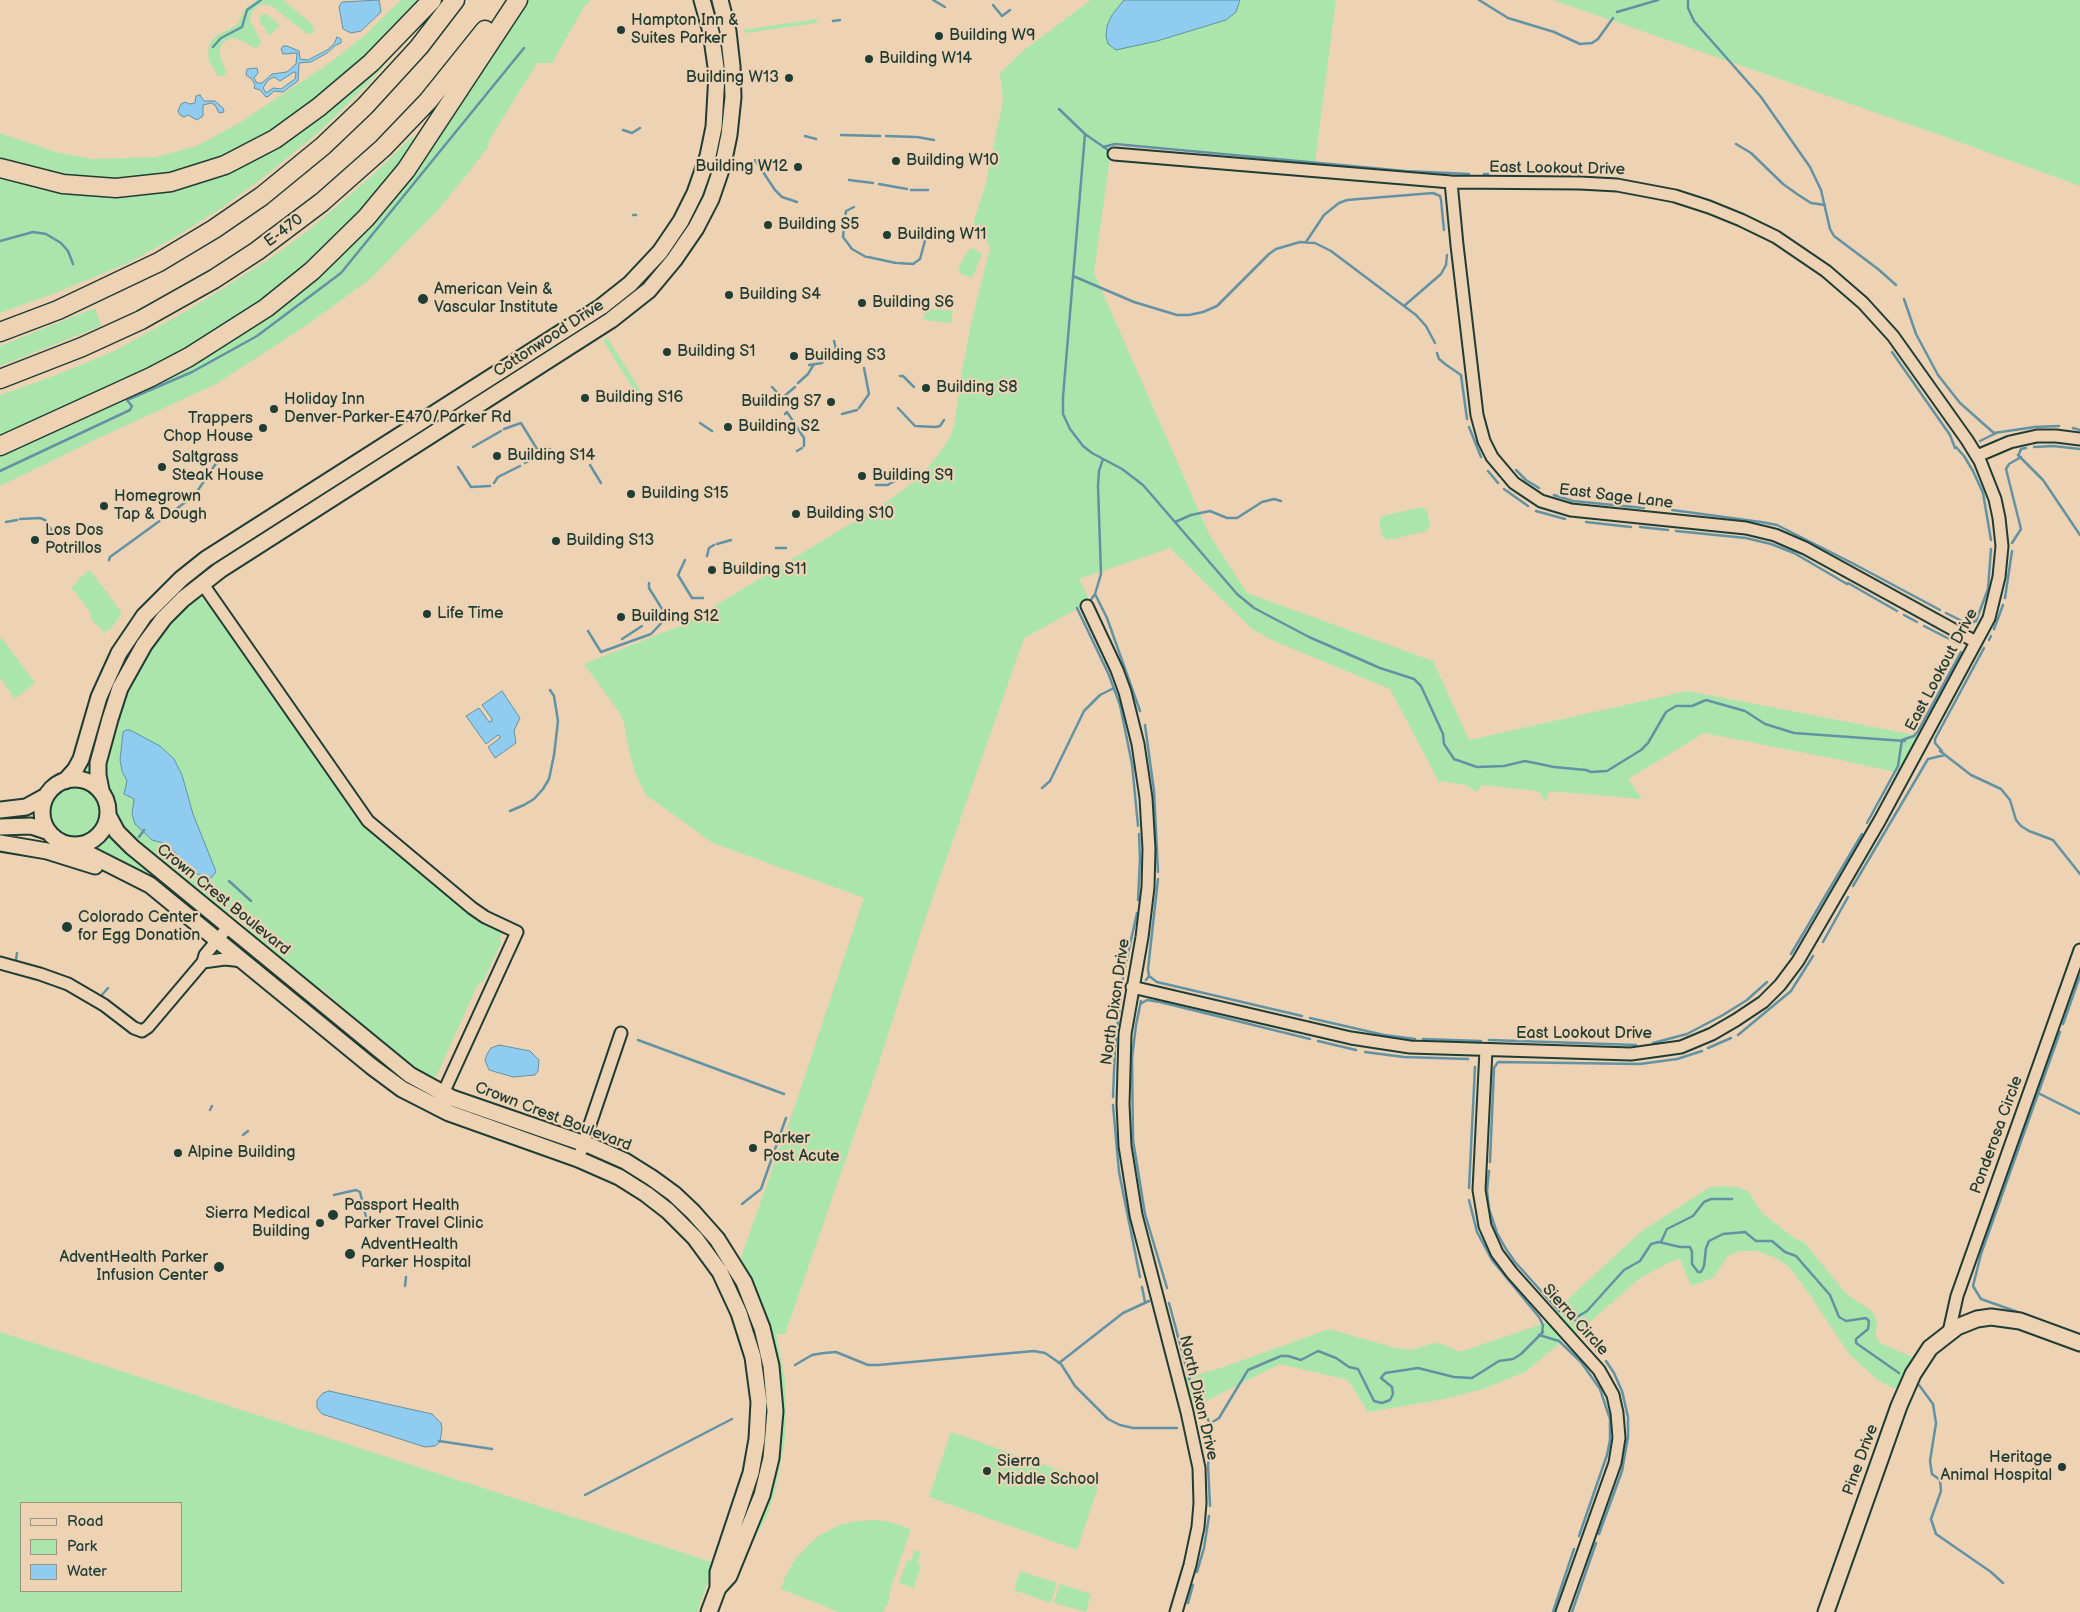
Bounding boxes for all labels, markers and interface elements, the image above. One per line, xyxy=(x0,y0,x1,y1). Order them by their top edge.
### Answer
place label: Hampton Inn & Suites Parker xyxy=(631,11,739,49)
marker: Hampton Inn & Suites Parker xyxy=(615,24,627,36)
place label: Building W9 xyxy=(949,26,1035,46)
marker: Building W9 xyxy=(933,30,945,42)
place label: Building W14 xyxy=(879,49,972,69)
marker: Building W14 xyxy=(863,53,875,65)
place label: Building W13 xyxy=(686,68,779,88)
marker: Building W13 xyxy=(783,72,795,84)
place label: Building W10 xyxy=(906,151,999,171)
marker: Building W10 xyxy=(890,155,902,167)
place label: Building W12 xyxy=(695,157,788,177)
street label: East Lookout Drive xyxy=(1489,158,1625,180)
marker: Building W12 xyxy=(792,161,804,173)
street label: E-470 xyxy=(261,210,307,252)
place label: Building S5 xyxy=(778,215,859,235)
marker: Building S5 xyxy=(762,219,774,231)
place label: Building W11 xyxy=(897,225,987,245)
marker: Building W11 xyxy=(881,229,893,241)
place label: American Vein & Vascular Institute xyxy=(434,280,558,318)
place label: Building S4 xyxy=(739,285,821,305)
marker: Building S4 xyxy=(723,289,735,301)
marker: American Vein & Vascular Institute xyxy=(416,292,430,306)
place label: Building S6 xyxy=(872,293,954,313)
street label: Cottonwood Drive xyxy=(490,296,608,382)
marker: Building S6 xyxy=(856,297,868,309)
place label: Building S1 xyxy=(677,342,755,362)
marker: Building S1 xyxy=(661,346,673,358)
place label: Building S3 xyxy=(804,346,886,366)
marker: Building S3 xyxy=(788,350,800,362)
place label: Building S8 xyxy=(936,378,1018,398)
marker: Building S8 xyxy=(920,382,932,394)
place label: Building S16 xyxy=(595,388,683,408)
place label: Holiday Inn Denver-Parker-E470/Parker Rd xyxy=(284,390,511,428)
marker: Building S16 xyxy=(579,392,591,404)
place label: Building S7 xyxy=(741,392,821,412)
marker: Building S7 xyxy=(825,396,837,408)
marker: Holiday Inn Denver-Parker-E470/Parker Rd xyxy=(268,403,280,415)
place label: Trappers Chop House xyxy=(163,409,253,447)
place label: Building S2 xyxy=(738,417,820,437)
marker: Building S2 xyxy=(722,421,734,433)
marker: Trappers Chop House xyxy=(257,422,269,434)
place label: Building S14 xyxy=(507,446,595,466)
place label: Saltgrass Steak House xyxy=(172,448,264,486)
marker: Building S14 xyxy=(491,450,503,462)
marker: Saltgrass Steak House xyxy=(156,461,168,473)
place label: Building S9 xyxy=(872,466,953,486)
marker: Building S9 xyxy=(856,470,868,482)
street label: East Sage Lane xyxy=(1558,480,1674,514)
place label: Building S15 xyxy=(641,484,729,504)
place label: Homegrown Tap & Dough xyxy=(114,487,207,525)
marker: Building S15 xyxy=(625,488,637,500)
marker: Homegrown Tap & Dough xyxy=(98,500,110,512)
place label: Building S10 xyxy=(806,504,894,524)
marker: Building S10 xyxy=(790,508,802,520)
place label: Los Dos Potrillos xyxy=(45,521,103,559)
place label: Building S13 xyxy=(566,531,654,551)
marker: Los Dos Potrillos xyxy=(29,534,41,546)
marker: Building S13 xyxy=(550,535,562,547)
place label: Building S11 xyxy=(722,560,807,580)
marker: Building S11 xyxy=(706,564,718,576)
place label: Life Time xyxy=(437,604,504,624)
street label: East Lookout Drive xyxy=(1902,605,1982,735)
place label: Building S12 xyxy=(631,607,719,627)
marker: Life Time xyxy=(421,608,433,620)
marker: Building S12 xyxy=(615,611,627,623)
street label: Crown Crest Boulevard xyxy=(152,840,294,960)
place label: Colorado Center for Egg Donation xyxy=(78,908,200,946)
marker: Colorado Center for Egg Donation xyxy=(60,920,74,934)
street label: North Dixon Drive xyxy=(1098,937,1134,1067)
street label: East Lookout Drive xyxy=(1516,1024,1652,1044)
street label: Ponderosa Circle xyxy=(1967,1073,2027,1197)
street label: Crown Crest Boulevard xyxy=(472,1078,634,1156)
place label: Parker Post Acute xyxy=(763,1129,839,1167)
marker: Parker Post Acute xyxy=(747,1142,759,1154)
place label: Alpine Building xyxy=(188,1143,295,1163)
marker: Alpine Building xyxy=(172,1147,184,1159)
place label: Passport Health Parker Travel Clinic xyxy=(344,1196,484,1234)
place label: Sierra Medical Building xyxy=(205,1204,310,1242)
marker: Passport Health Parker Travel Clinic xyxy=(326,1208,340,1222)
marker: Sierra Medical Building xyxy=(314,1217,326,1229)
place label: AdventHealth Parker Hospital xyxy=(361,1235,471,1273)
marker: AdventHealth Parker Hospital xyxy=(343,1247,357,1261)
place label: AdventHealth Parker Infusion Center xyxy=(59,1248,208,1286)
marker: AdventHealth Parker Infusion Center xyxy=(212,1260,226,1274)
street label: Sierra Circle xyxy=(1538,1280,1612,1360)
street label: North Dixon Drive xyxy=(1174,1334,1222,1462)
street label: Pine Drive xyxy=(1839,1422,1883,1498)
place label: Heritage Animal Hospital xyxy=(1940,1448,2052,1486)
place label: Sierra Middle School xyxy=(997,1452,1099,1490)
marker: Heritage Animal Hospital xyxy=(2056,1461,2068,1473)
marker: Sierra Middle School xyxy=(981,1465,993,1477)
legend xyxy=(20,1502,182,1592)
text: Road xyxy=(67,1512,103,1531)
text: Park xyxy=(67,1537,97,1556)
text: Water xyxy=(67,1562,107,1581)

